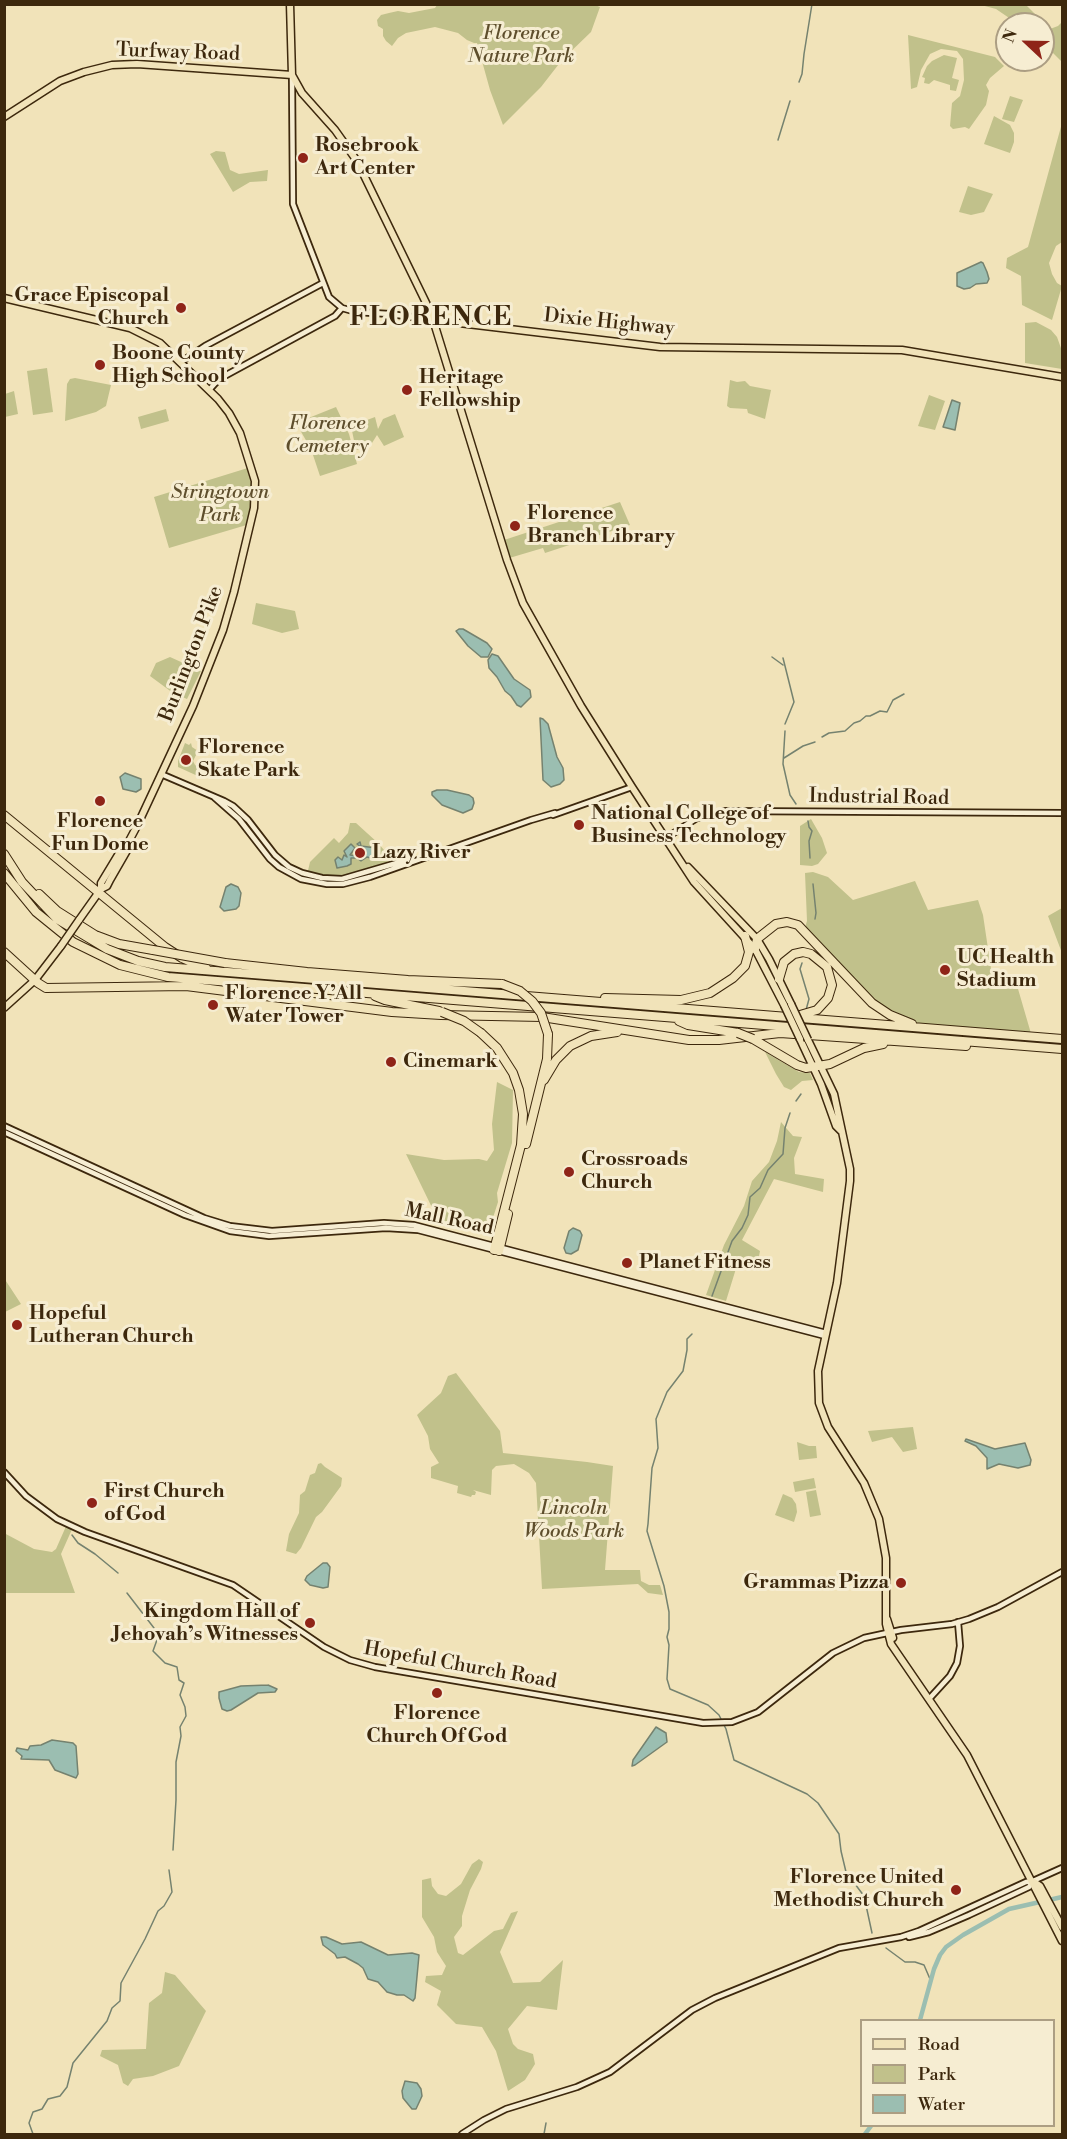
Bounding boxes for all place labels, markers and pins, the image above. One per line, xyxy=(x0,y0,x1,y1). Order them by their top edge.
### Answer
place label: Rosebrook Art Center xyxy=(315,134,419,181)
marker: Rosebrook Art Center xyxy=(296,151,310,165)
place label: Grace Episcopal Church xyxy=(14,284,169,331)
marker: Grace Episcopal Church xyxy=(174,301,188,315)
place label: Boone County High School xyxy=(112,342,244,389)
marker: Boone County High School xyxy=(93,358,107,372)
place label: Heritage Fellowship xyxy=(419,366,521,413)
marker: Heritage Fellowship xyxy=(400,383,414,397)
place label: Florence Branch Library xyxy=(527,502,675,549)
marker: Florence Branch Library xyxy=(508,519,522,533)
place label: Florence Skate Park xyxy=(198,736,300,783)
marker: Florence Skate Park xyxy=(179,753,193,767)
marker: Florence Fun Dome xyxy=(93,794,107,808)
place label: National College of Business Technology xyxy=(591,802,786,849)
place label: Florence Fun Dome xyxy=(51,810,149,857)
marker: National College of Business Technology xyxy=(572,818,586,832)
place label: Lazy River xyxy=(372,841,471,865)
marker: Lazy River xyxy=(353,846,367,860)
place label: UC Health Stadium xyxy=(957,946,1054,993)
marker: UC Health Stadium xyxy=(938,963,952,977)
place label: Florence Y’All Water Tower xyxy=(225,982,362,1029)
marker: Florence Y’All Water Tower xyxy=(206,998,220,1012)
place label: Cinemark xyxy=(403,1050,498,1074)
marker: Cinemark xyxy=(384,1055,398,1069)
place label: Crossroads Church xyxy=(581,1148,688,1195)
marker: Crossroads Church xyxy=(562,1165,576,1179)
place label: Planet Fitness xyxy=(639,1251,771,1275)
marker: Planet Fitness xyxy=(620,1256,634,1270)
place label: Hopeful Lutheran Church xyxy=(29,1302,194,1349)
marker: Hopeful Lutheran Church xyxy=(10,1318,24,1332)
place label: First Church of God xyxy=(104,1480,225,1527)
marker: First Church of God xyxy=(85,1496,99,1510)
place label: Grammas Pizza xyxy=(743,1571,889,1595)
marker: Grammas Pizza xyxy=(894,1576,908,1590)
place label: Kingdom Hall of Jehovah’s Witnesses xyxy=(113,1600,298,1647)
marker: Kingdom Hall of Jehovah’s Witnesses xyxy=(303,1616,317,1630)
marker: Florence Church Of God xyxy=(430,1686,444,1700)
place label: Florence Church Of God xyxy=(366,1702,508,1749)
place label: Florence United Methodist Church xyxy=(773,1866,944,1913)
marker: Florence United Methodist Church xyxy=(949,1883,963,1897)

